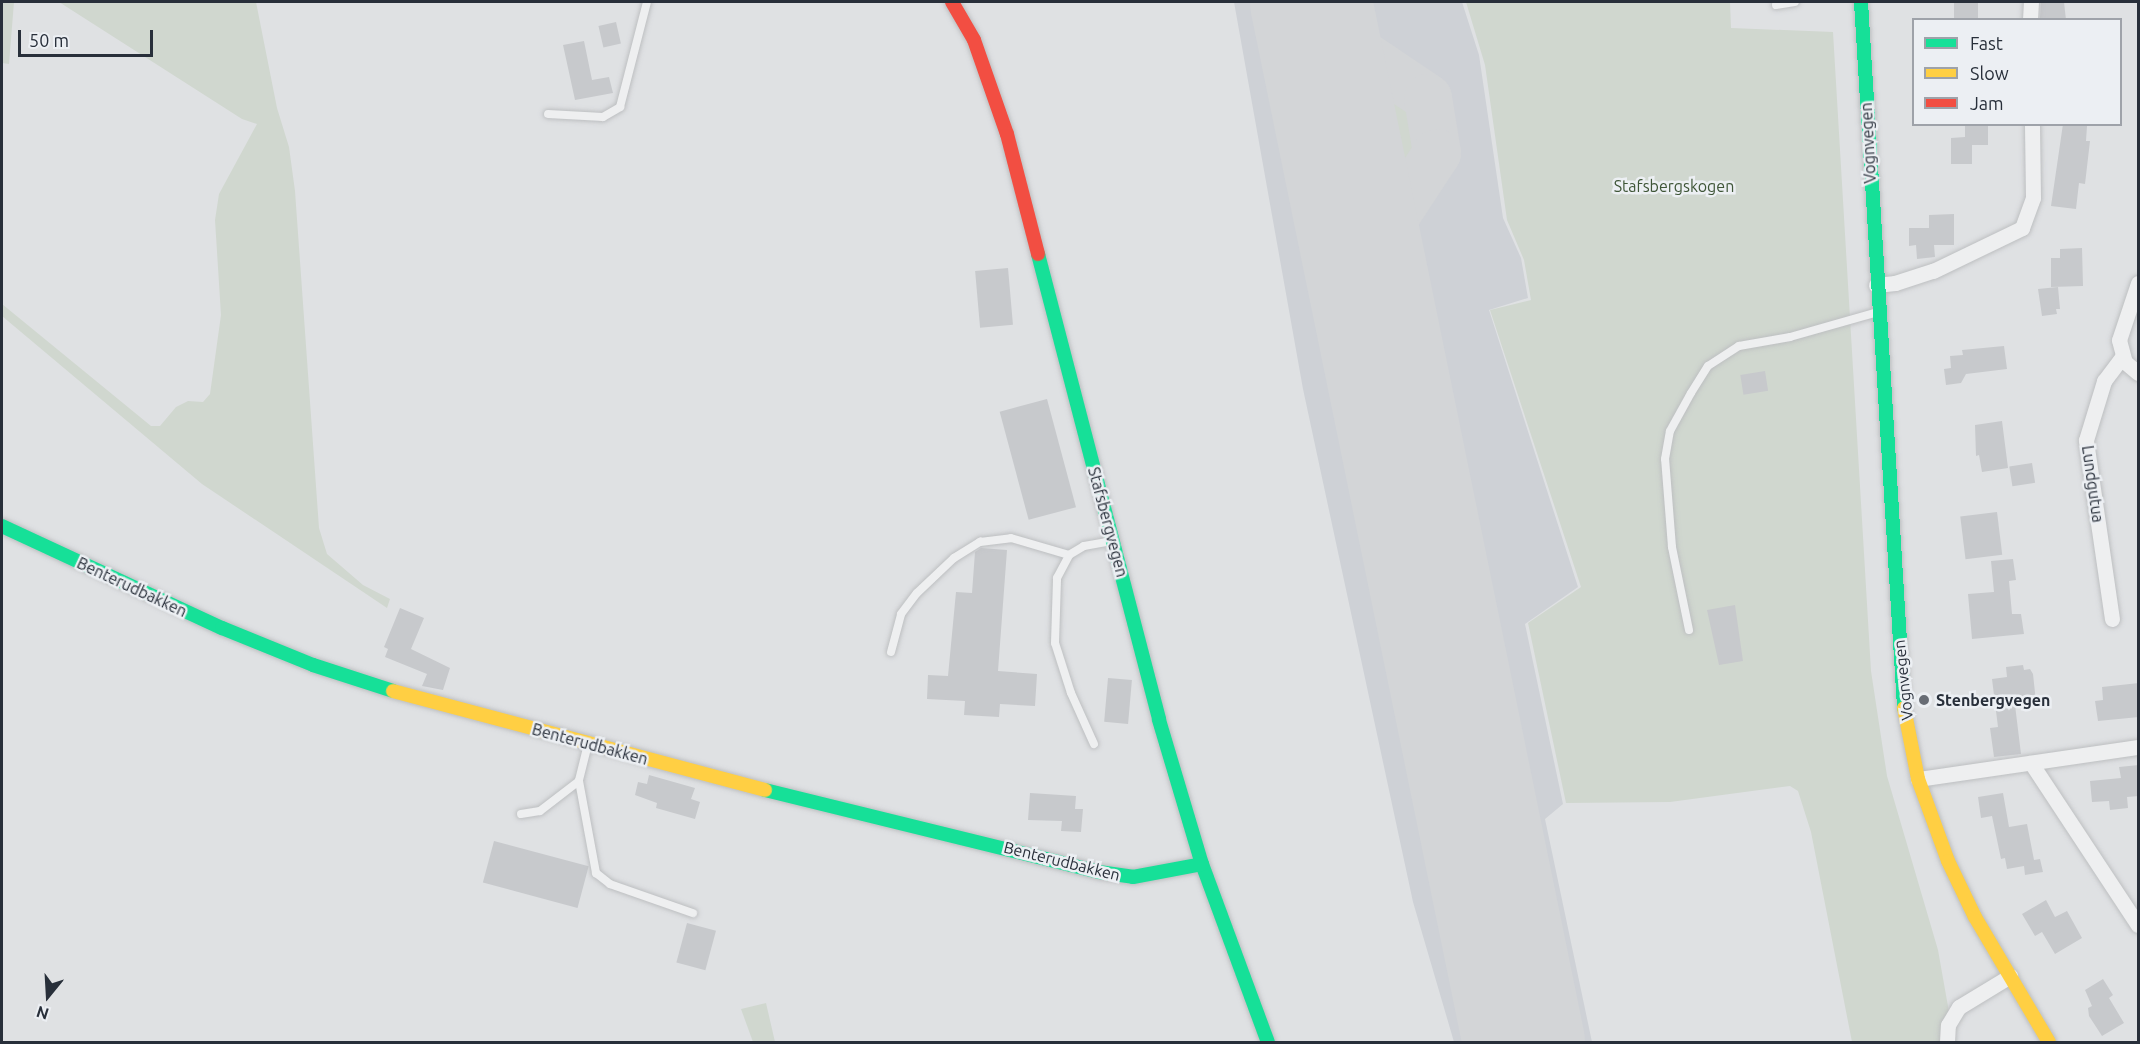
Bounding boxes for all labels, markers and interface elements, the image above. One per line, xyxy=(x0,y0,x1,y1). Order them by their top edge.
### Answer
scale bar xyxy=(21,18,156,56)
legend xyxy=(1912,18,2122,126)
text: 50 m xyxy=(29,30,69,50)
text: Fast xyxy=(1970,33,2003,53)
text: Slow xyxy=(1970,63,2009,83)
text: Jam xyxy=(1970,93,2004,113)
street label: Vognvegen xyxy=(1856,102,1880,184)
park label: Stafsbergskogen xyxy=(1614,176,1734,196)
street label: Lundgutua xyxy=(2078,444,2108,524)
street label: Stafsbergvegen xyxy=(1084,465,1132,579)
street label: Benterudbakken xyxy=(74,553,190,621)
street label: Vognvegen xyxy=(1889,639,1917,721)
place label: Stenbergvegen xyxy=(1936,690,2050,710)
marker: Stenbergvegen xyxy=(1917,693,1931,707)
street label: Benterudbakken xyxy=(530,719,650,769)
street label: Benterudbakken xyxy=(1002,837,1122,885)
north arrow xyxy=(18,966,78,1026)
text: N xyxy=(34,1003,51,1024)

